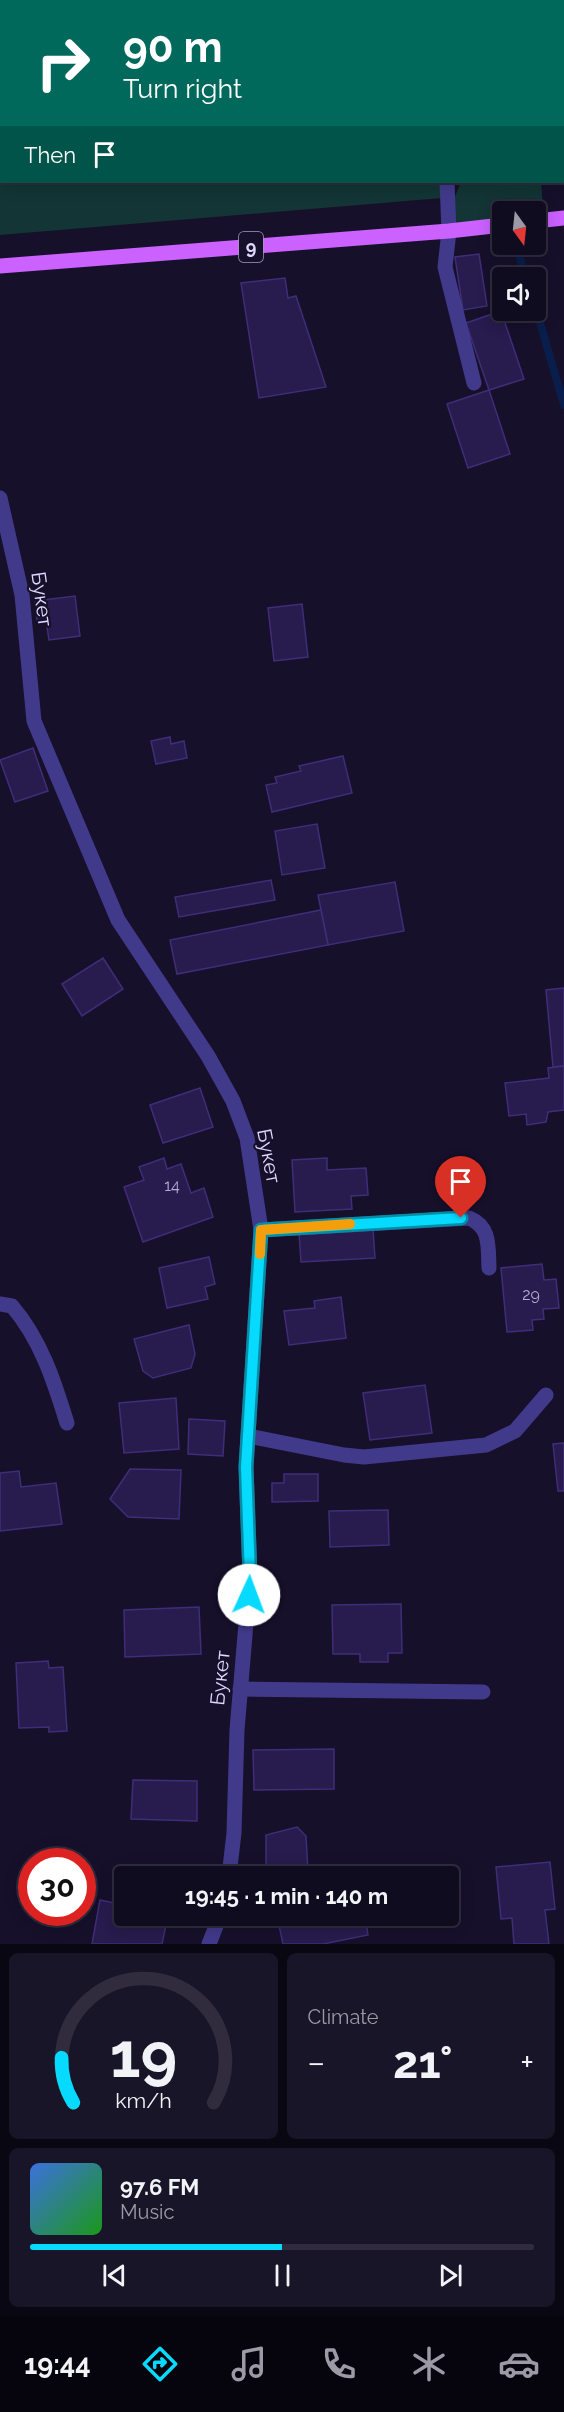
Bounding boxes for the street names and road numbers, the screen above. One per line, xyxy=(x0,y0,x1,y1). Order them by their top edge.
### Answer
road number: 9 xyxy=(239,232,263,262)
street label: Букет xyxy=(26,570,58,628)
street label: Букет xyxy=(252,1127,286,1186)
street label: Букет xyxy=(205,1649,235,1707)

